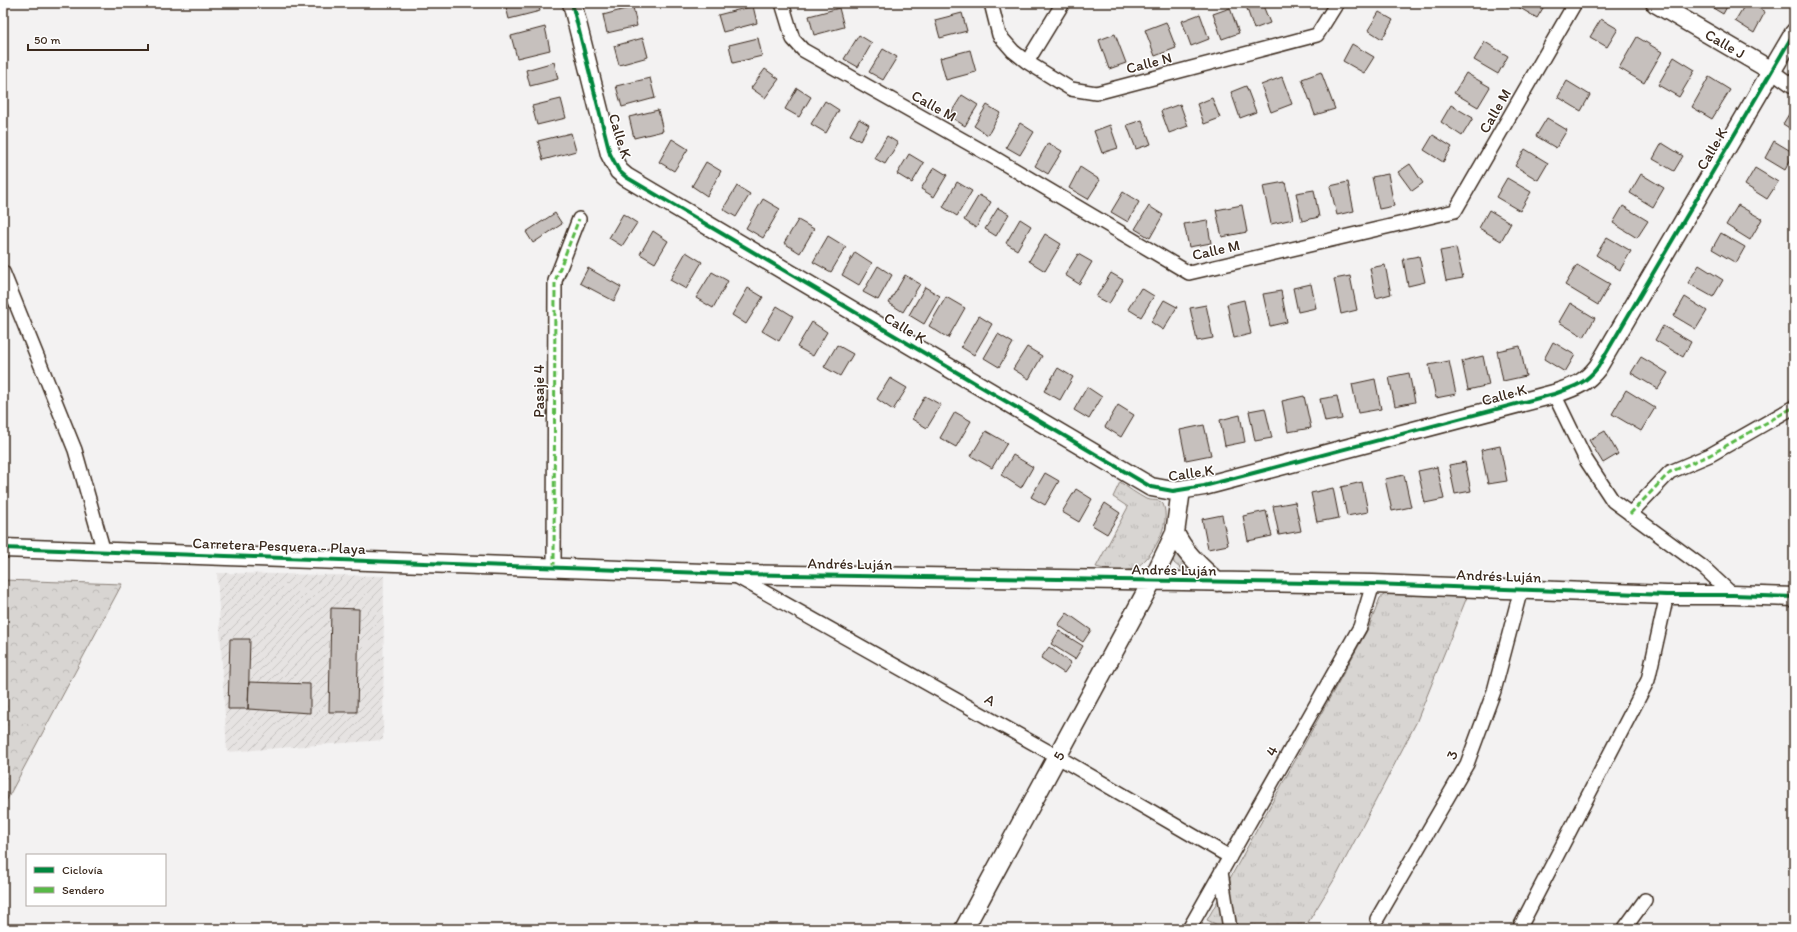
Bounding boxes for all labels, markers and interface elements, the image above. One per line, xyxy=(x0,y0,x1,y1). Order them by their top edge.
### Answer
street label: Calle J xyxy=(1702,25,1748,63)
scale bar xyxy=(28,26,148,52)
text: 50 m xyxy=(34,33,60,47)
street label: Calle N xyxy=(1124,48,1174,78)
street label: Calle M xyxy=(1475,85,1515,137)
street label: Calle M xyxy=(908,86,960,126)
street label: Calle K xyxy=(605,111,635,161)
street label: Calle K xyxy=(1693,124,1732,173)
street label: Calle M xyxy=(1190,236,1242,264)
street label: Calle K xyxy=(881,308,930,348)
street label: Pasaje 4 xyxy=(530,364,548,418)
street label: Calle K xyxy=(1480,380,1529,410)
street label: Calle K xyxy=(1167,461,1216,485)
street label: Carretera Pesquera - Playa xyxy=(192,534,366,558)
street label: Andrés Luján xyxy=(807,554,893,574)
street label: Andrés Luján xyxy=(1131,560,1217,580)
street label: Andrés Luján xyxy=(1456,566,1542,586)
street label: A xyxy=(981,690,999,710)
street label: 4 xyxy=(1262,743,1282,759)
street label: 5 xyxy=(1049,748,1069,764)
street label: 3 xyxy=(1442,748,1462,762)
legend xyxy=(26,854,166,906)
text: Ciclovía xyxy=(62,863,104,877)
text: Sendero xyxy=(62,883,104,897)

